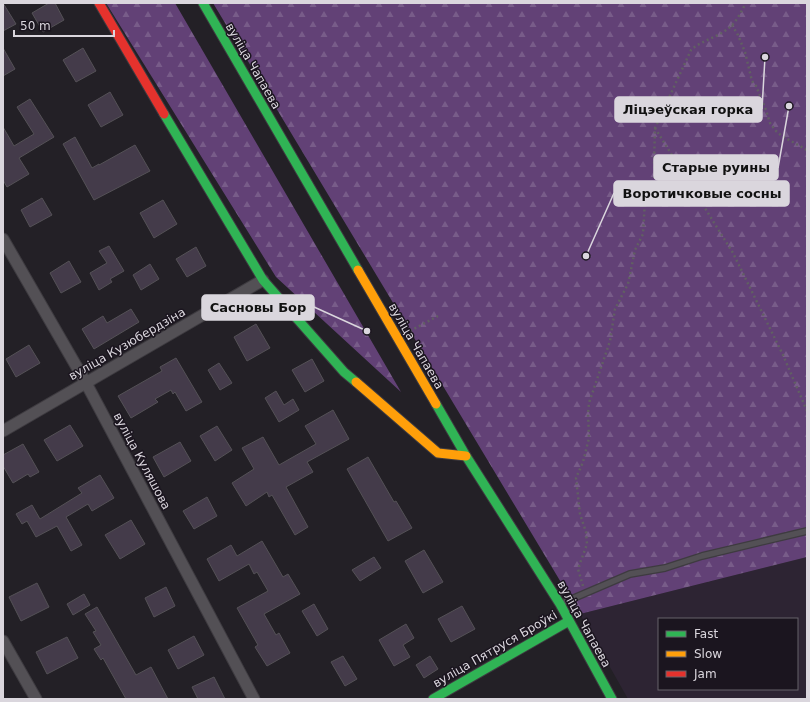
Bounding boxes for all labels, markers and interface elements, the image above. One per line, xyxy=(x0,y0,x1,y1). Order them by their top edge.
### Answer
scale bar xyxy=(14,12,114,38)
text: 50 m xyxy=(20,19,51,33)
street label: вуліца Чапаева xyxy=(223,20,283,112)
callout: Ліцэеўская горка xyxy=(615,97,762,122)
text: Ліцэеўская горка xyxy=(623,102,753,117)
callout: Старые руины xyxy=(654,155,778,180)
text: Старые руины xyxy=(662,160,770,175)
callout: Воротичковые сосны xyxy=(614,181,789,206)
text: Воротичковые сосны xyxy=(623,186,781,201)
callout: Сасновы Бор xyxy=(202,295,314,320)
text: Сасновы Бор xyxy=(210,300,306,315)
street label: вуліца Чапаева xyxy=(386,300,446,392)
street label: вуліца Кузюбердзіна xyxy=(66,305,188,383)
street label: вуліца Куляшова xyxy=(111,410,173,512)
street label: вуліца Чапаева xyxy=(554,578,614,670)
street label: вуліца Пятруся Броўкі xyxy=(430,608,560,690)
legend xyxy=(658,618,798,690)
text: Fast xyxy=(694,627,718,641)
text: Slow xyxy=(694,647,722,661)
text: Jam xyxy=(693,667,717,681)

